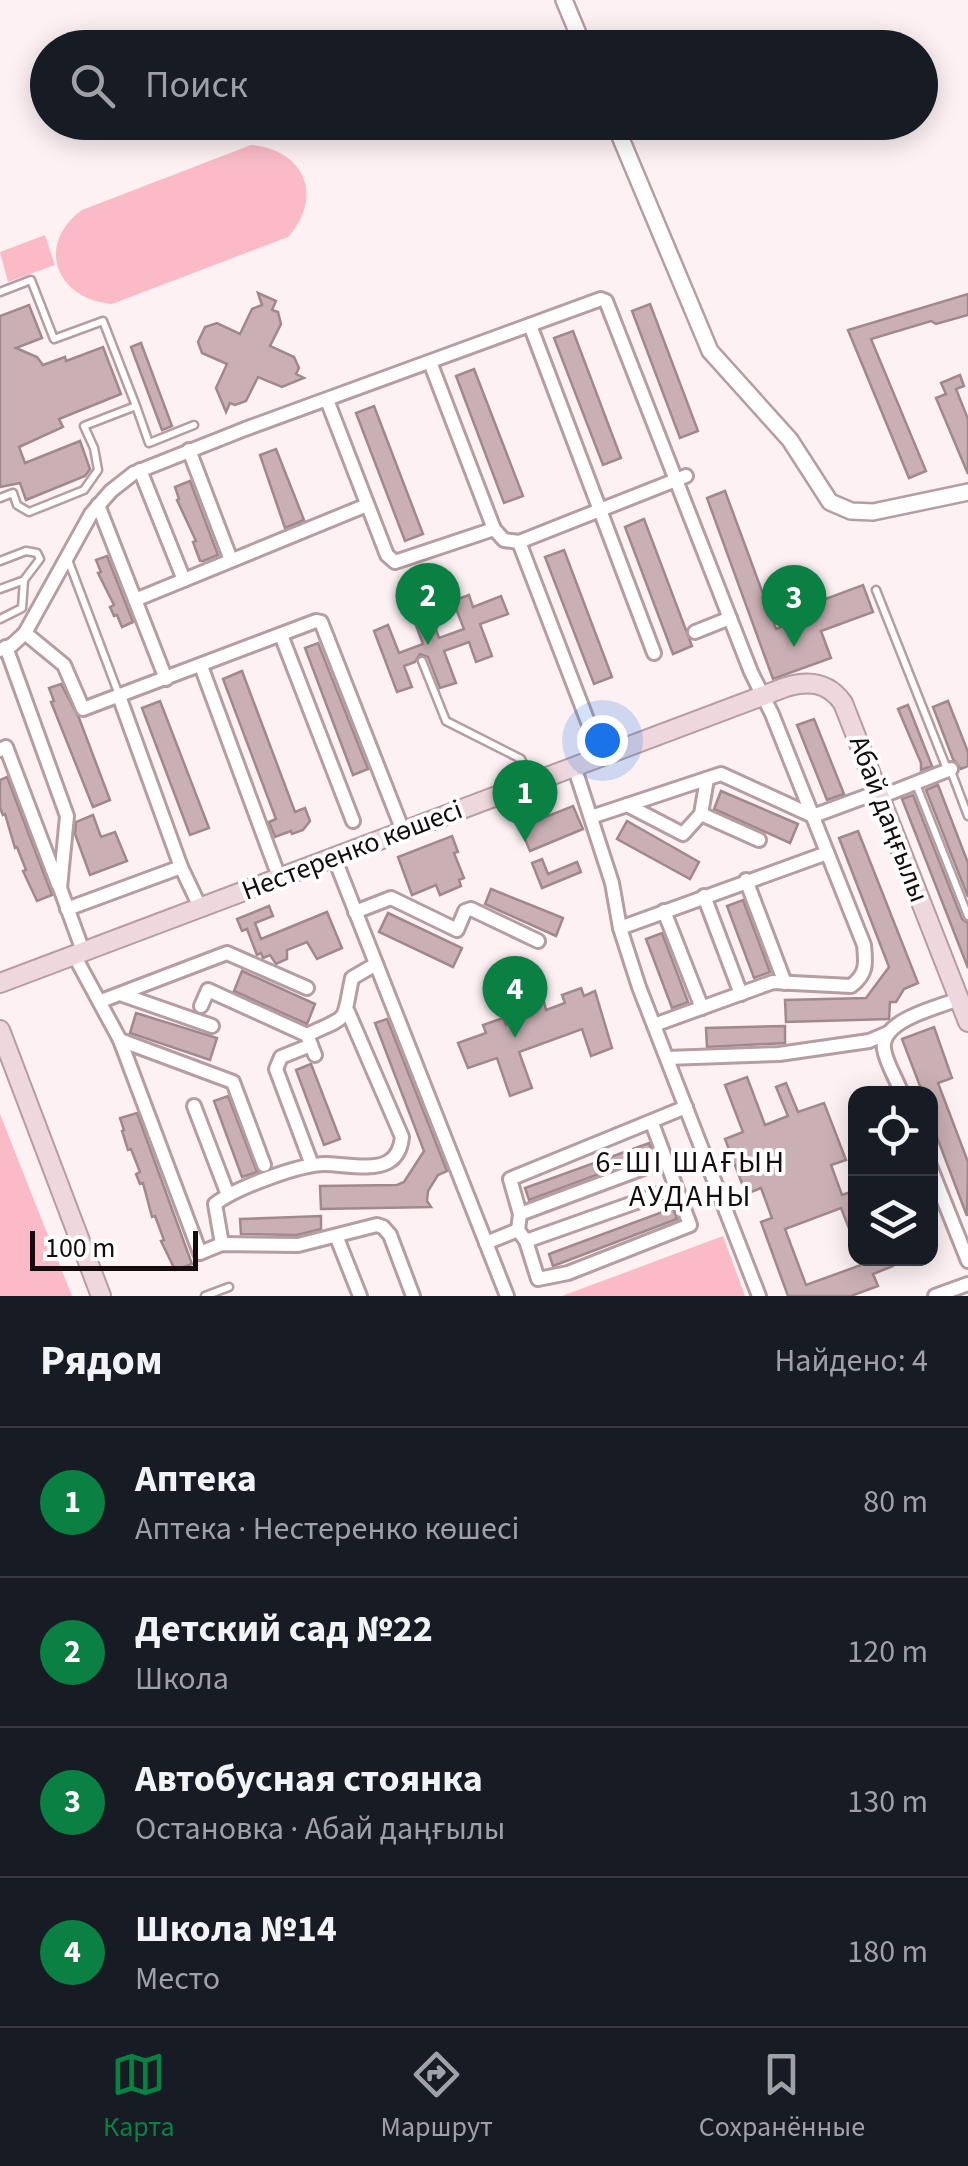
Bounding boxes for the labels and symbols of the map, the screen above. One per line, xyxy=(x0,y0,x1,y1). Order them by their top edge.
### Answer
pin: 2 xyxy=(396,562,460,645)
pin: 3 xyxy=(762,564,826,647)
your location xyxy=(577,715,628,766)
street label: Абай даңғылы xyxy=(839,730,939,908)
pin: 1 xyxy=(492,760,558,842)
street label: Нестеренко көшесі xyxy=(236,790,468,910)
pin: 4 xyxy=(482,956,548,1038)
district label: 6-ШІ ШАҒЫН АУДАНЫ xyxy=(595,1141,787,1218)
scale bar xyxy=(30,1226,198,1270)

